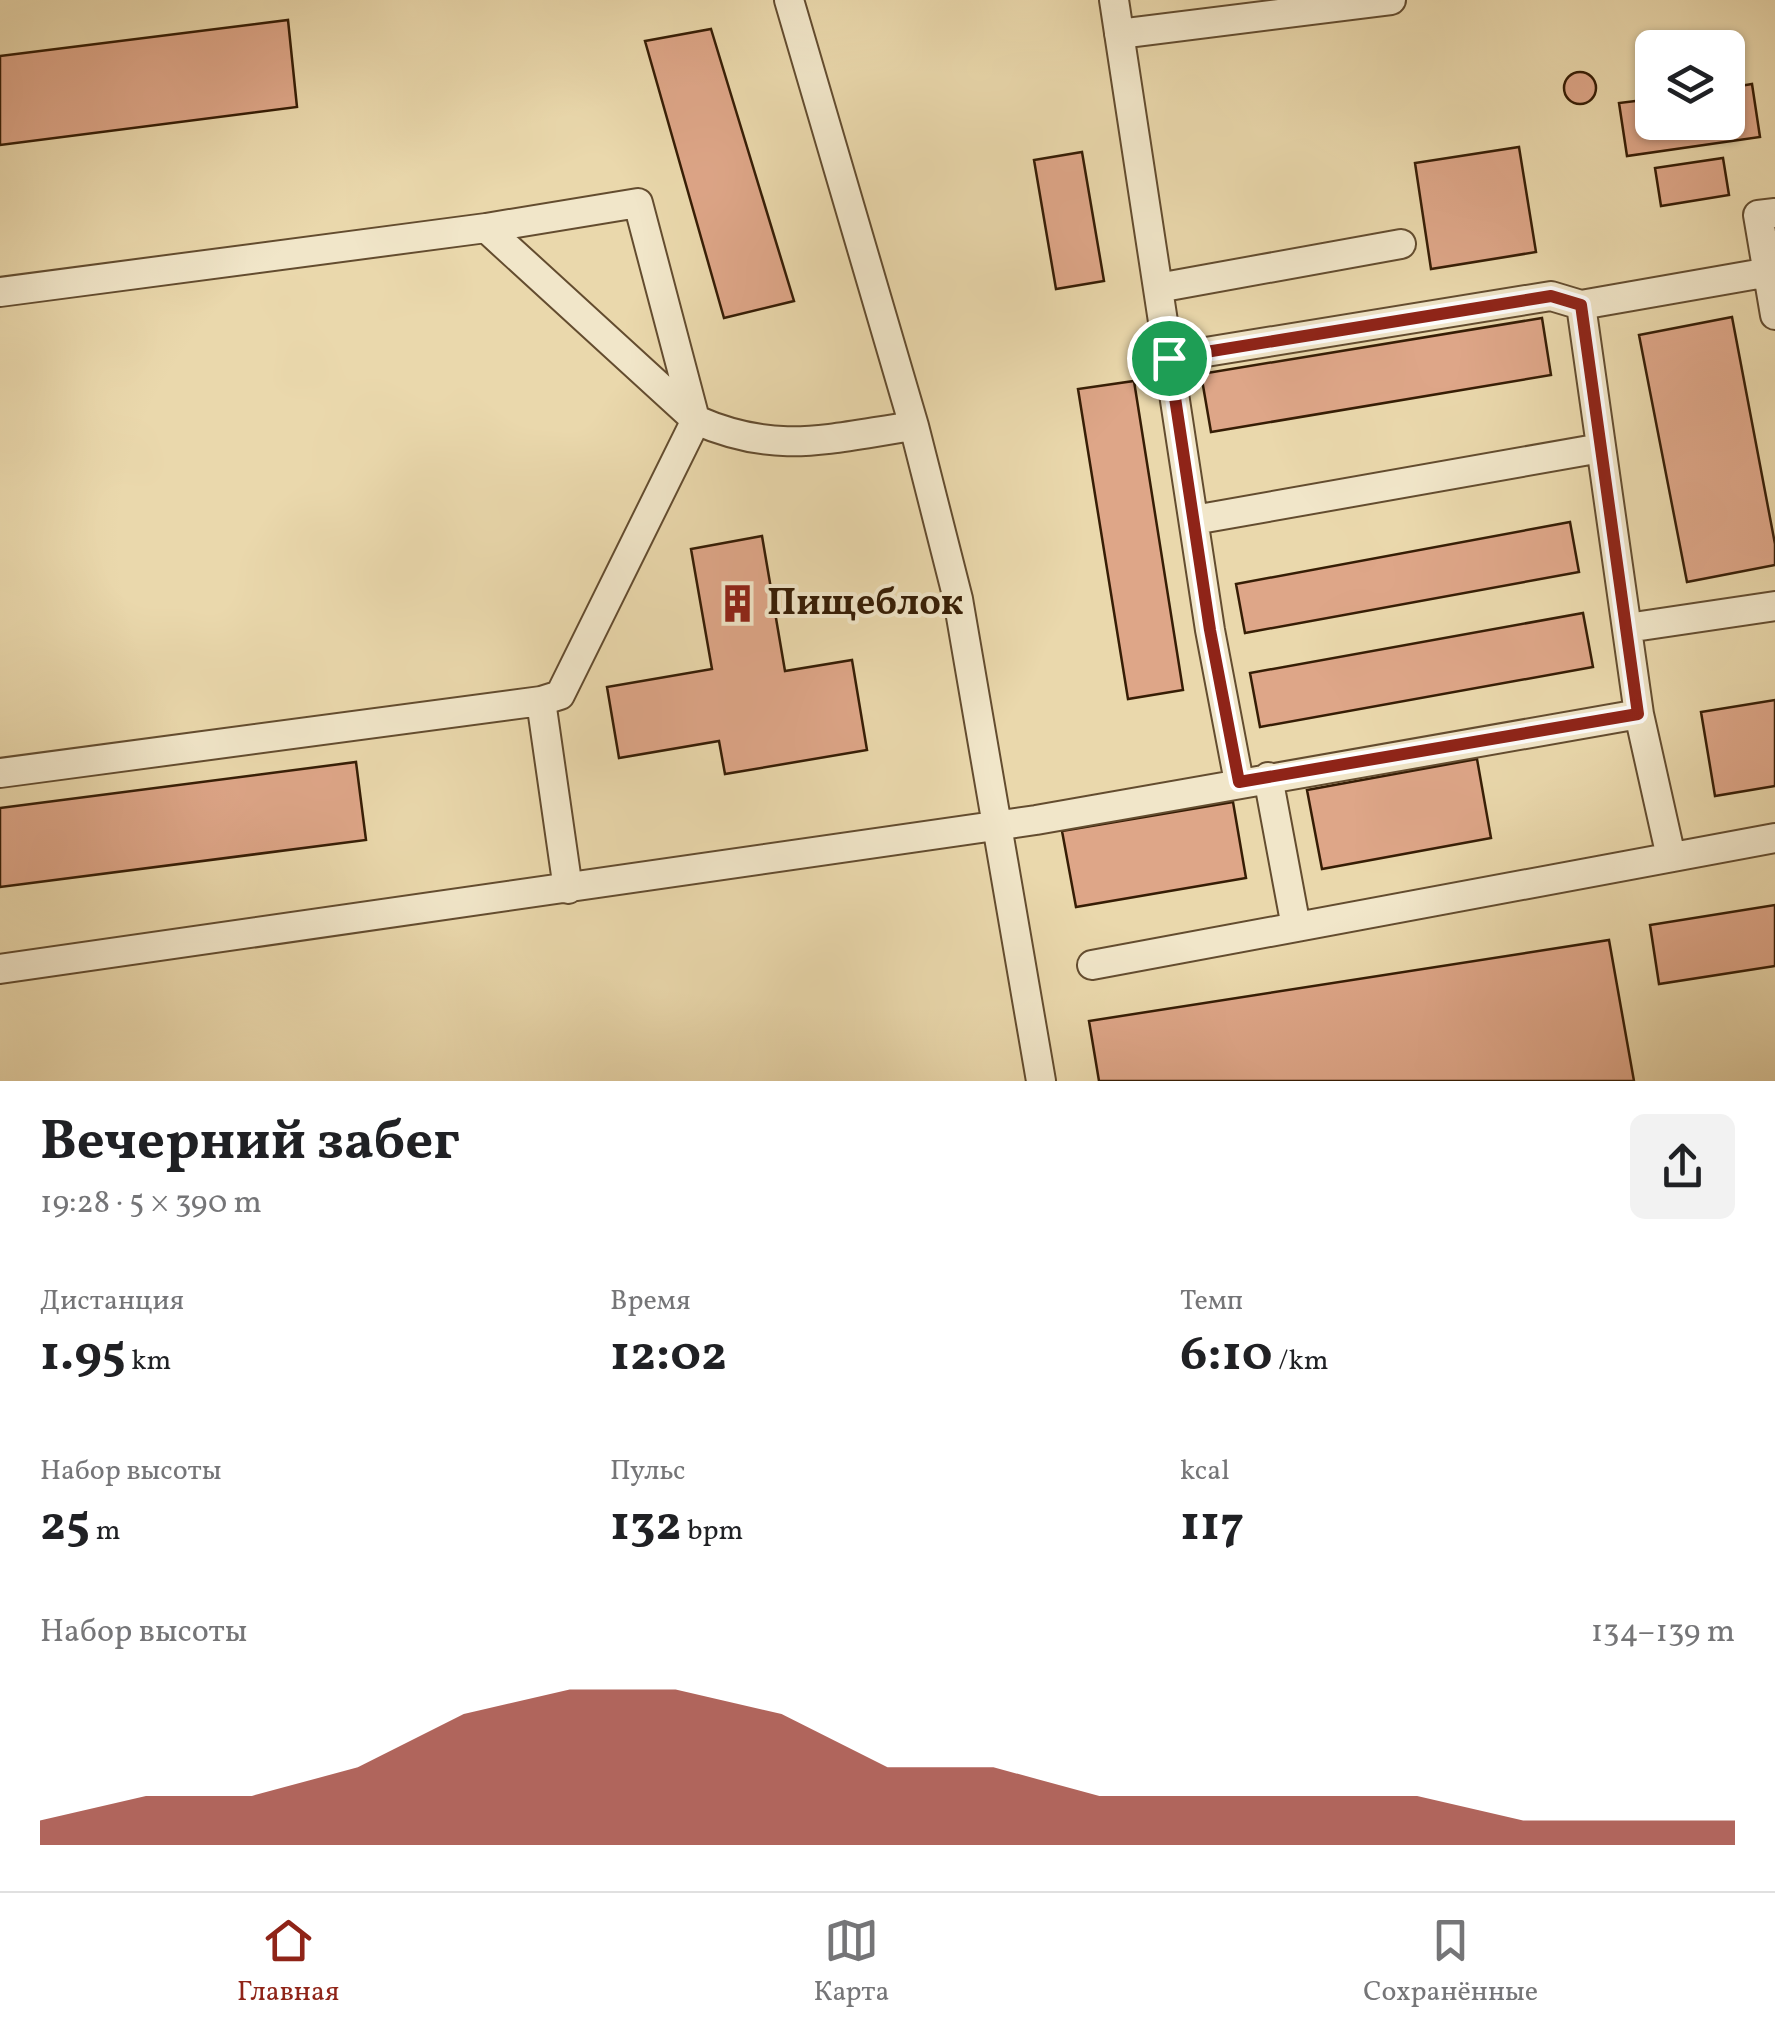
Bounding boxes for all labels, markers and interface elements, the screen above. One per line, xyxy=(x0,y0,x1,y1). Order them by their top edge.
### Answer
map controls xyxy=(1635,30,1745,140)
button: layers xyxy=(1635,30,1745,140)
pin xyxy=(1127,316,1212,401)
icon: arrive xyxy=(1142,331,1197,386)
place label: Пищеблок xyxy=(767,578,964,631)
building icon: Пищеблок xyxy=(716,583,758,625)
text: Вечерний забег xyxy=(40,1106,460,1182)
button: share xyxy=(1630,1114,1735,1219)
text: 19:28 · 5 × 390 m xyxy=(40,1182,262,1226)
text: Дистанция xyxy=(40,1282,184,1321)
text: Время xyxy=(610,1282,691,1321)
text: Темп xyxy=(1180,1282,1243,1321)
text: 1.95 xyxy=(40,1321,126,1391)
text: 12:02 xyxy=(610,1321,727,1391)
text: 6:10 xyxy=(1180,1321,1273,1391)
text: km xyxy=(126,1342,171,1381)
text: /km xyxy=(1273,1342,1328,1381)
text: Набор высоты xyxy=(40,1452,221,1491)
text: Пульс xyxy=(610,1452,686,1491)
text: kcal xyxy=(1180,1452,1230,1491)
text: 25 xyxy=(40,1491,90,1561)
text: 132 xyxy=(610,1491,682,1561)
text: 117 xyxy=(1180,1491,1244,1561)
text: m xyxy=(90,1512,120,1551)
text: bpm xyxy=(682,1512,743,1551)
text: Набор высоты xyxy=(40,1611,247,1655)
text: 134–139 m xyxy=(1591,1611,1735,1655)
tab: Главная xyxy=(237,1913,339,2012)
tab: Карта xyxy=(813,1913,889,2012)
tab: Сохранённые xyxy=(1363,1913,1538,2012)

